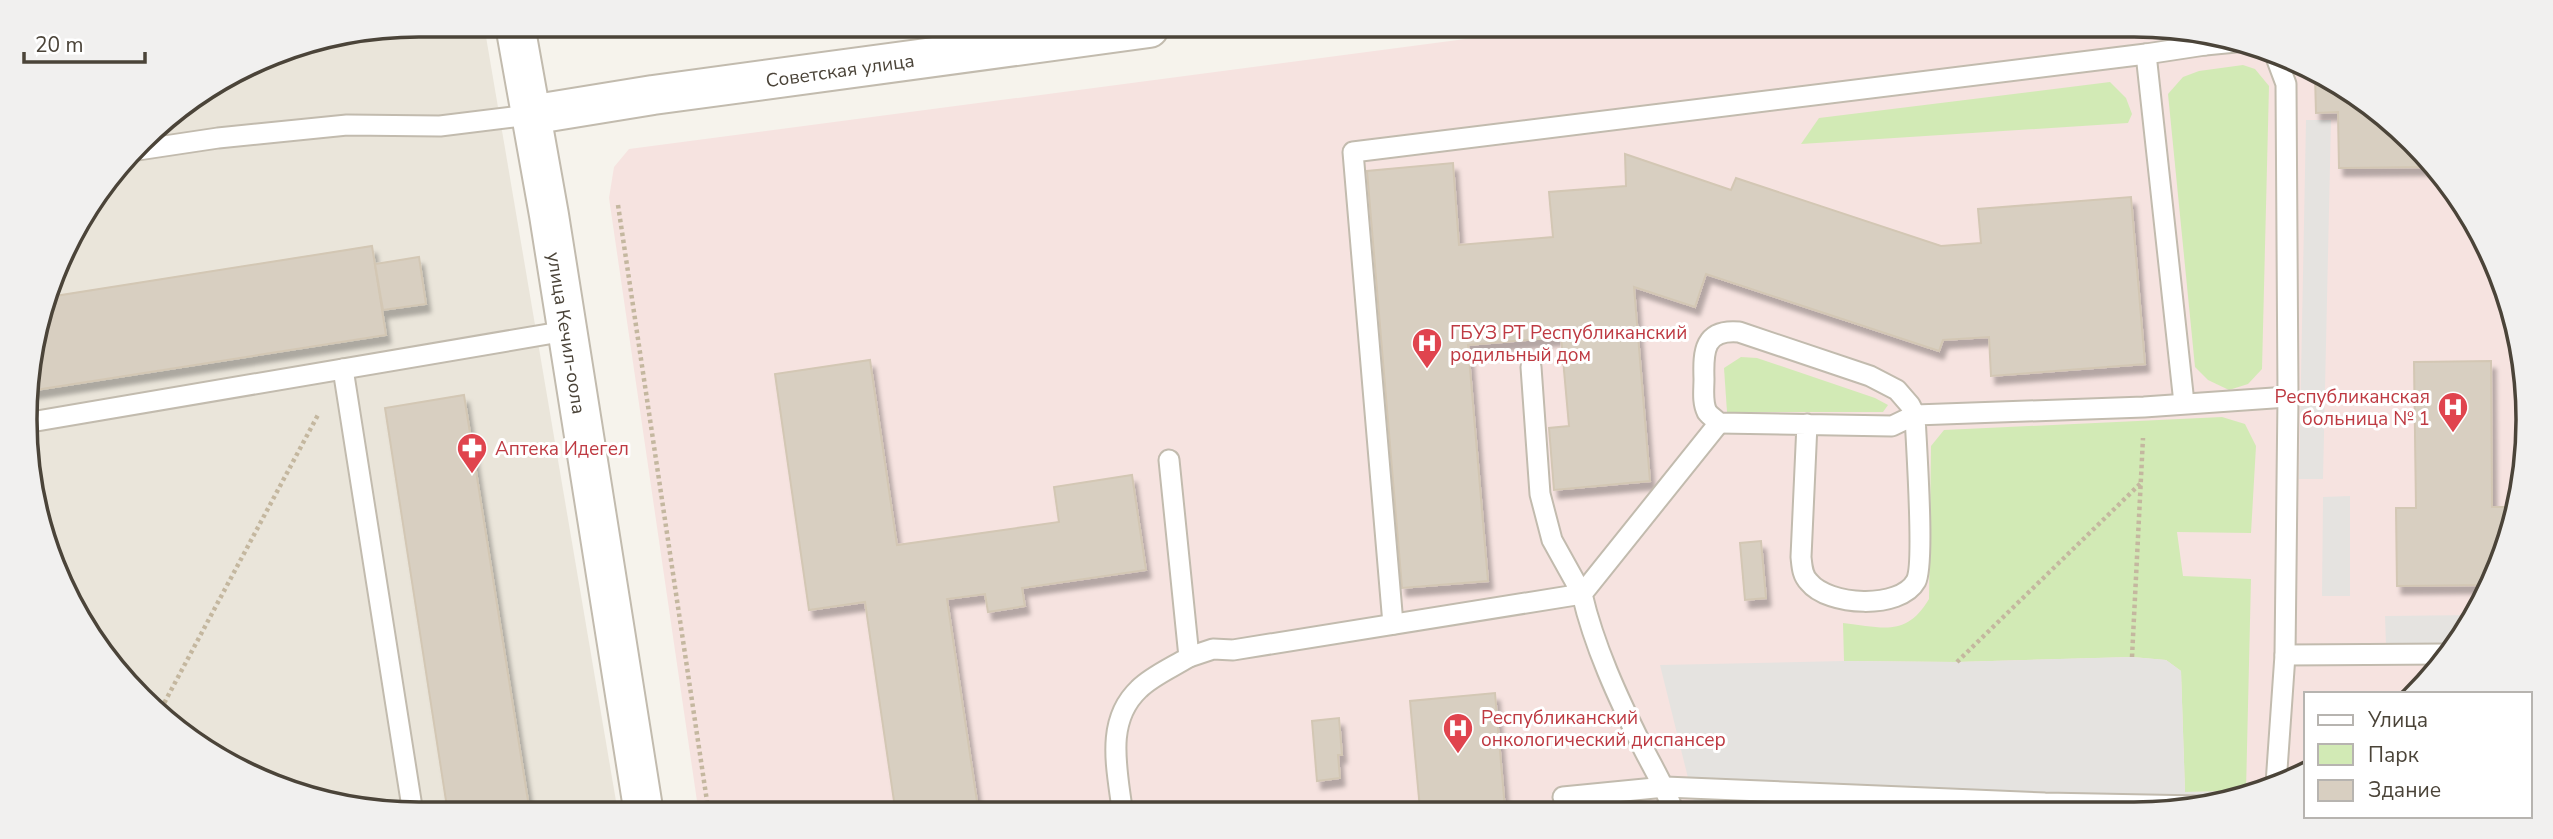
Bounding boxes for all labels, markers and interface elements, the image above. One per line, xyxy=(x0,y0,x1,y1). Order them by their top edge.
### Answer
scale bar xyxy=(24,21,145,65)
text: 20 m xyxy=(35,31,84,59)
street label: Советская улица xyxy=(764,48,916,94)
street label: улица Кечил-оола xyxy=(540,250,592,416)
place label: ГБУЗ РТ Республиканский родильный дом xyxy=(1450,320,1687,368)
hospital icon: ГБУЗ РТ Республиканский родильный дом xyxy=(1410,326,1444,370)
place label: Республиканская больница № 1 xyxy=(2275,384,2430,432)
hospital icon: Республиканская больница № 1 xyxy=(2436,390,2470,434)
pharmacy icon: Аптека Идегел xyxy=(455,431,489,475)
place label: Аптека Идегел xyxy=(495,436,629,462)
legend xyxy=(2304,692,2532,818)
place label: Республиканский онкологический диспансер xyxy=(1481,705,1726,753)
text: Улица xyxy=(2367,706,2428,734)
hospital icon: Республиканский онкологический диспансер xyxy=(1441,711,1475,755)
text: Парк xyxy=(2368,741,2420,769)
text: Здание xyxy=(2368,776,2441,804)

